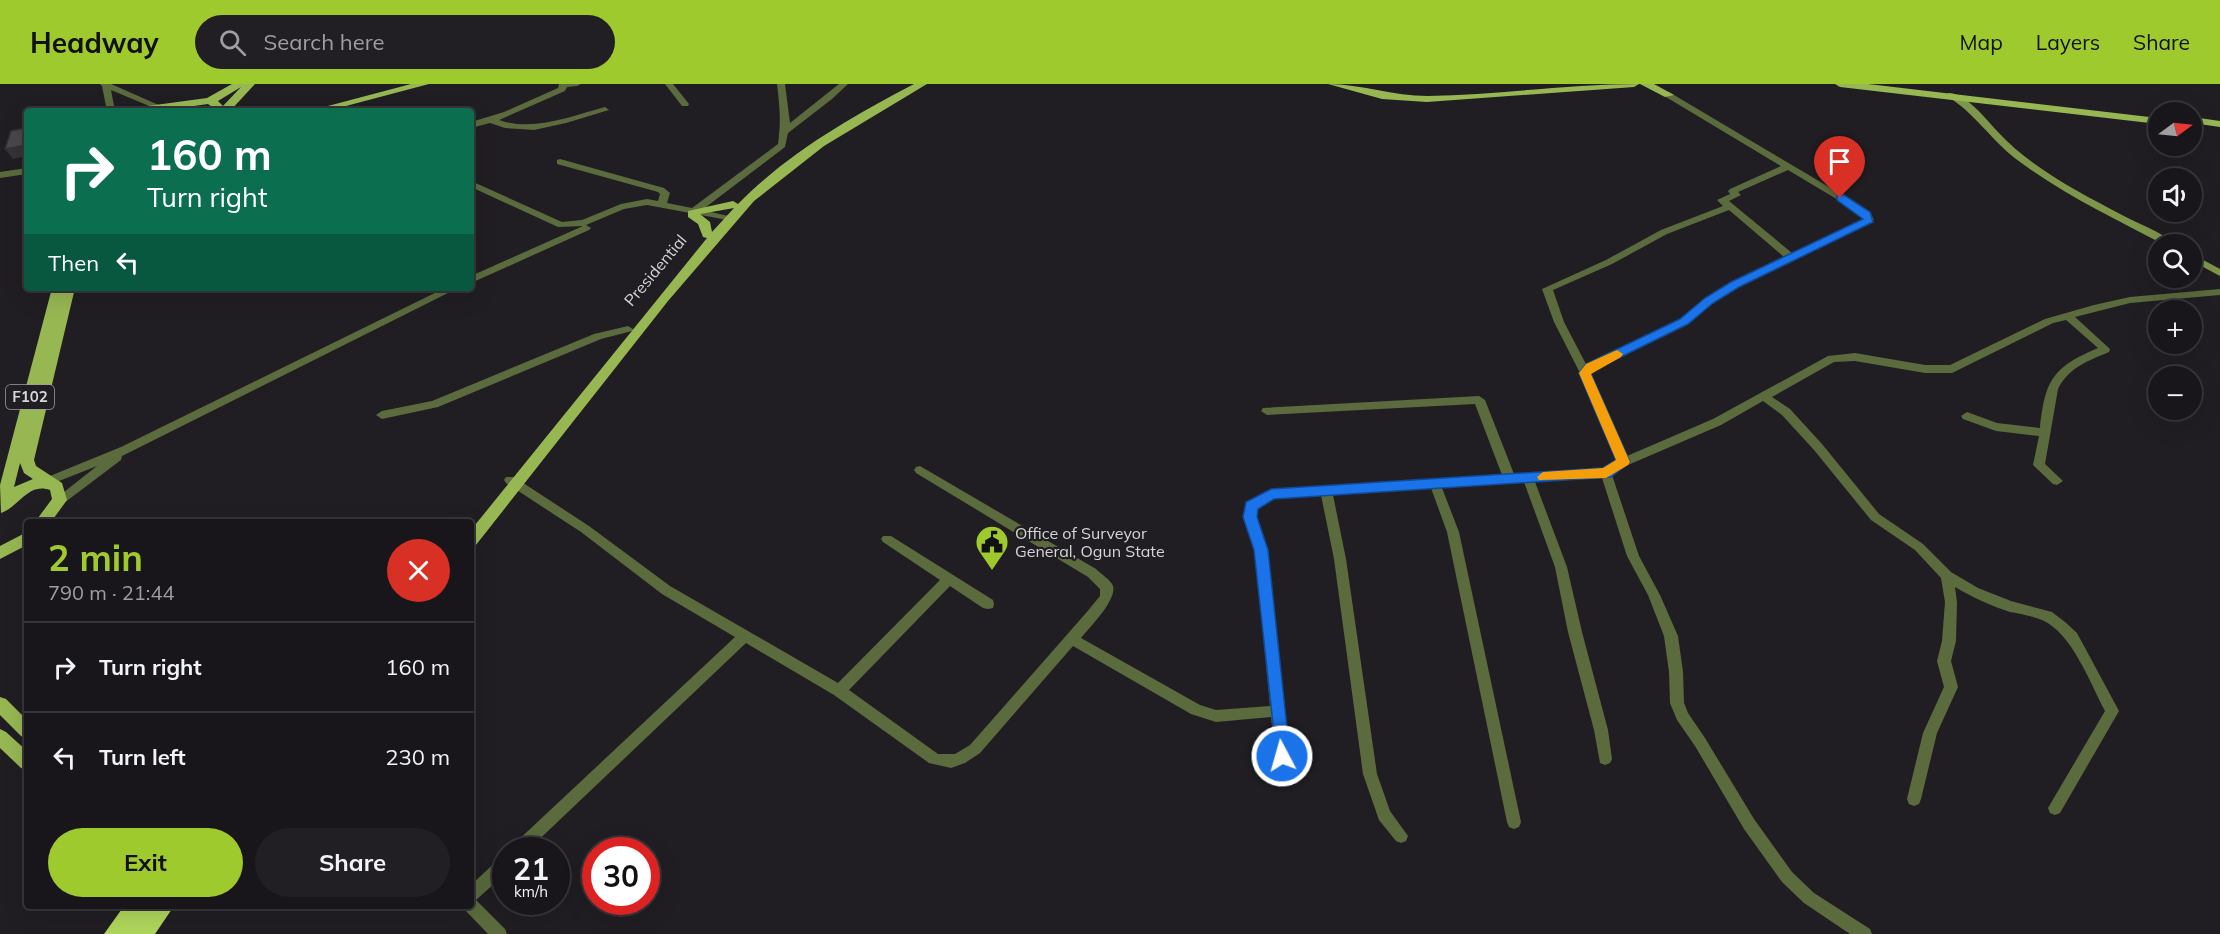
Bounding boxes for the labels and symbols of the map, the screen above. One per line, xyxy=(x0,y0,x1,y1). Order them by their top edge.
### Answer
north arrow xyxy=(2148,102,2202,156)
pin xyxy=(1814,136,1865,198)
street label: Presidential xyxy=(619,230,691,310)
road number: F102 xyxy=(6,385,54,409)
place label: Office of Surveyor General, Ogun State xyxy=(1015,523,1165,561)
public building icon: Office of Surveyor General, Ogun State xyxy=(974,524,1010,571)
position arrow xyxy=(1250,724,1314,788)
speed limit sign: 30 xyxy=(582,837,660,915)

